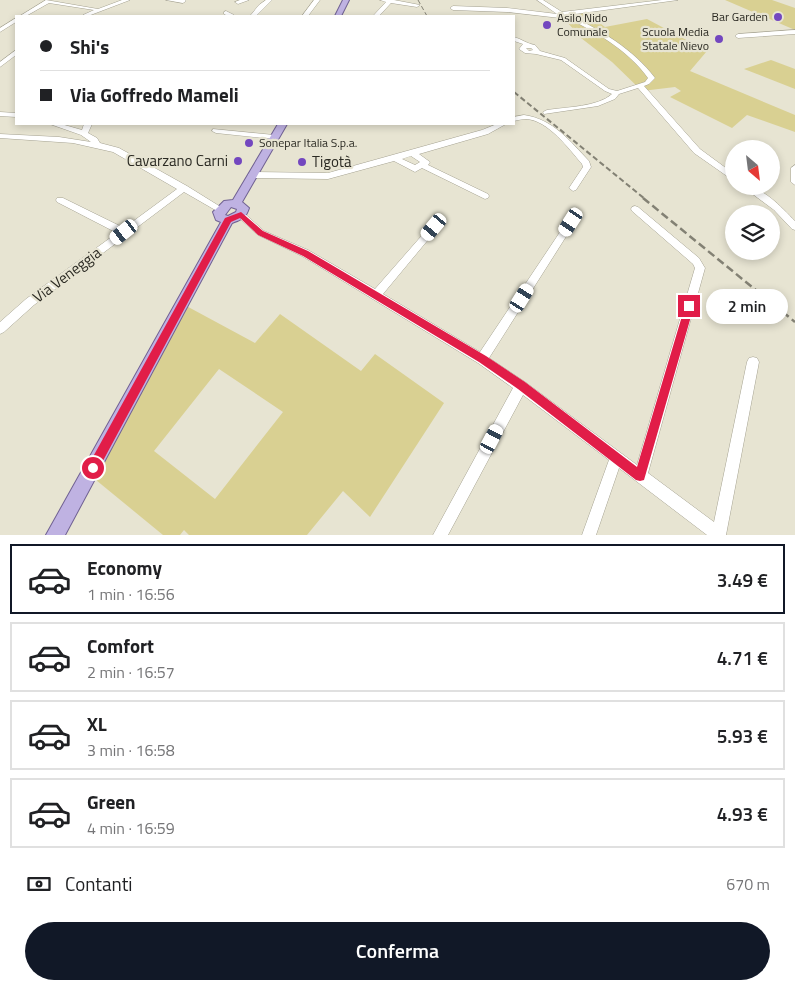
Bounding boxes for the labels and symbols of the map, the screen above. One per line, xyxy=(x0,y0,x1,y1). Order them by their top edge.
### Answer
place label: Bar Garden xyxy=(712,7,768,26)
place label: Asilo Nido Comunale xyxy=(557,8,608,41)
marker: Bar Garden xyxy=(772,11,784,23)
marker: Asilo Nido Comunale xyxy=(541,19,553,31)
place label: Scuola Media Statale Nievo xyxy=(642,22,709,55)
marker: Scuola Media Statale Nievo xyxy=(713,33,725,45)
place label: Sonepar Italia S.p.a. xyxy=(259,133,357,152)
marker: Sonepar Italia S.p.a. xyxy=(243,137,255,149)
north arrow xyxy=(725,140,780,195)
place label: Cavarzano Carni xyxy=(127,149,228,172)
place label: Tigotà xyxy=(312,150,352,173)
marker: Cavarzano Carni xyxy=(232,155,244,167)
marker: Tigotà xyxy=(296,156,308,168)
car xyxy=(556,205,585,239)
car xyxy=(418,211,449,243)
car xyxy=(107,217,140,247)
street label: Via Veneggia xyxy=(28,241,106,308)
car xyxy=(507,281,536,315)
callout: 2 min xyxy=(706,288,789,324)
route end xyxy=(678,295,700,317)
car xyxy=(478,422,505,456)
route start xyxy=(82,457,104,479)

